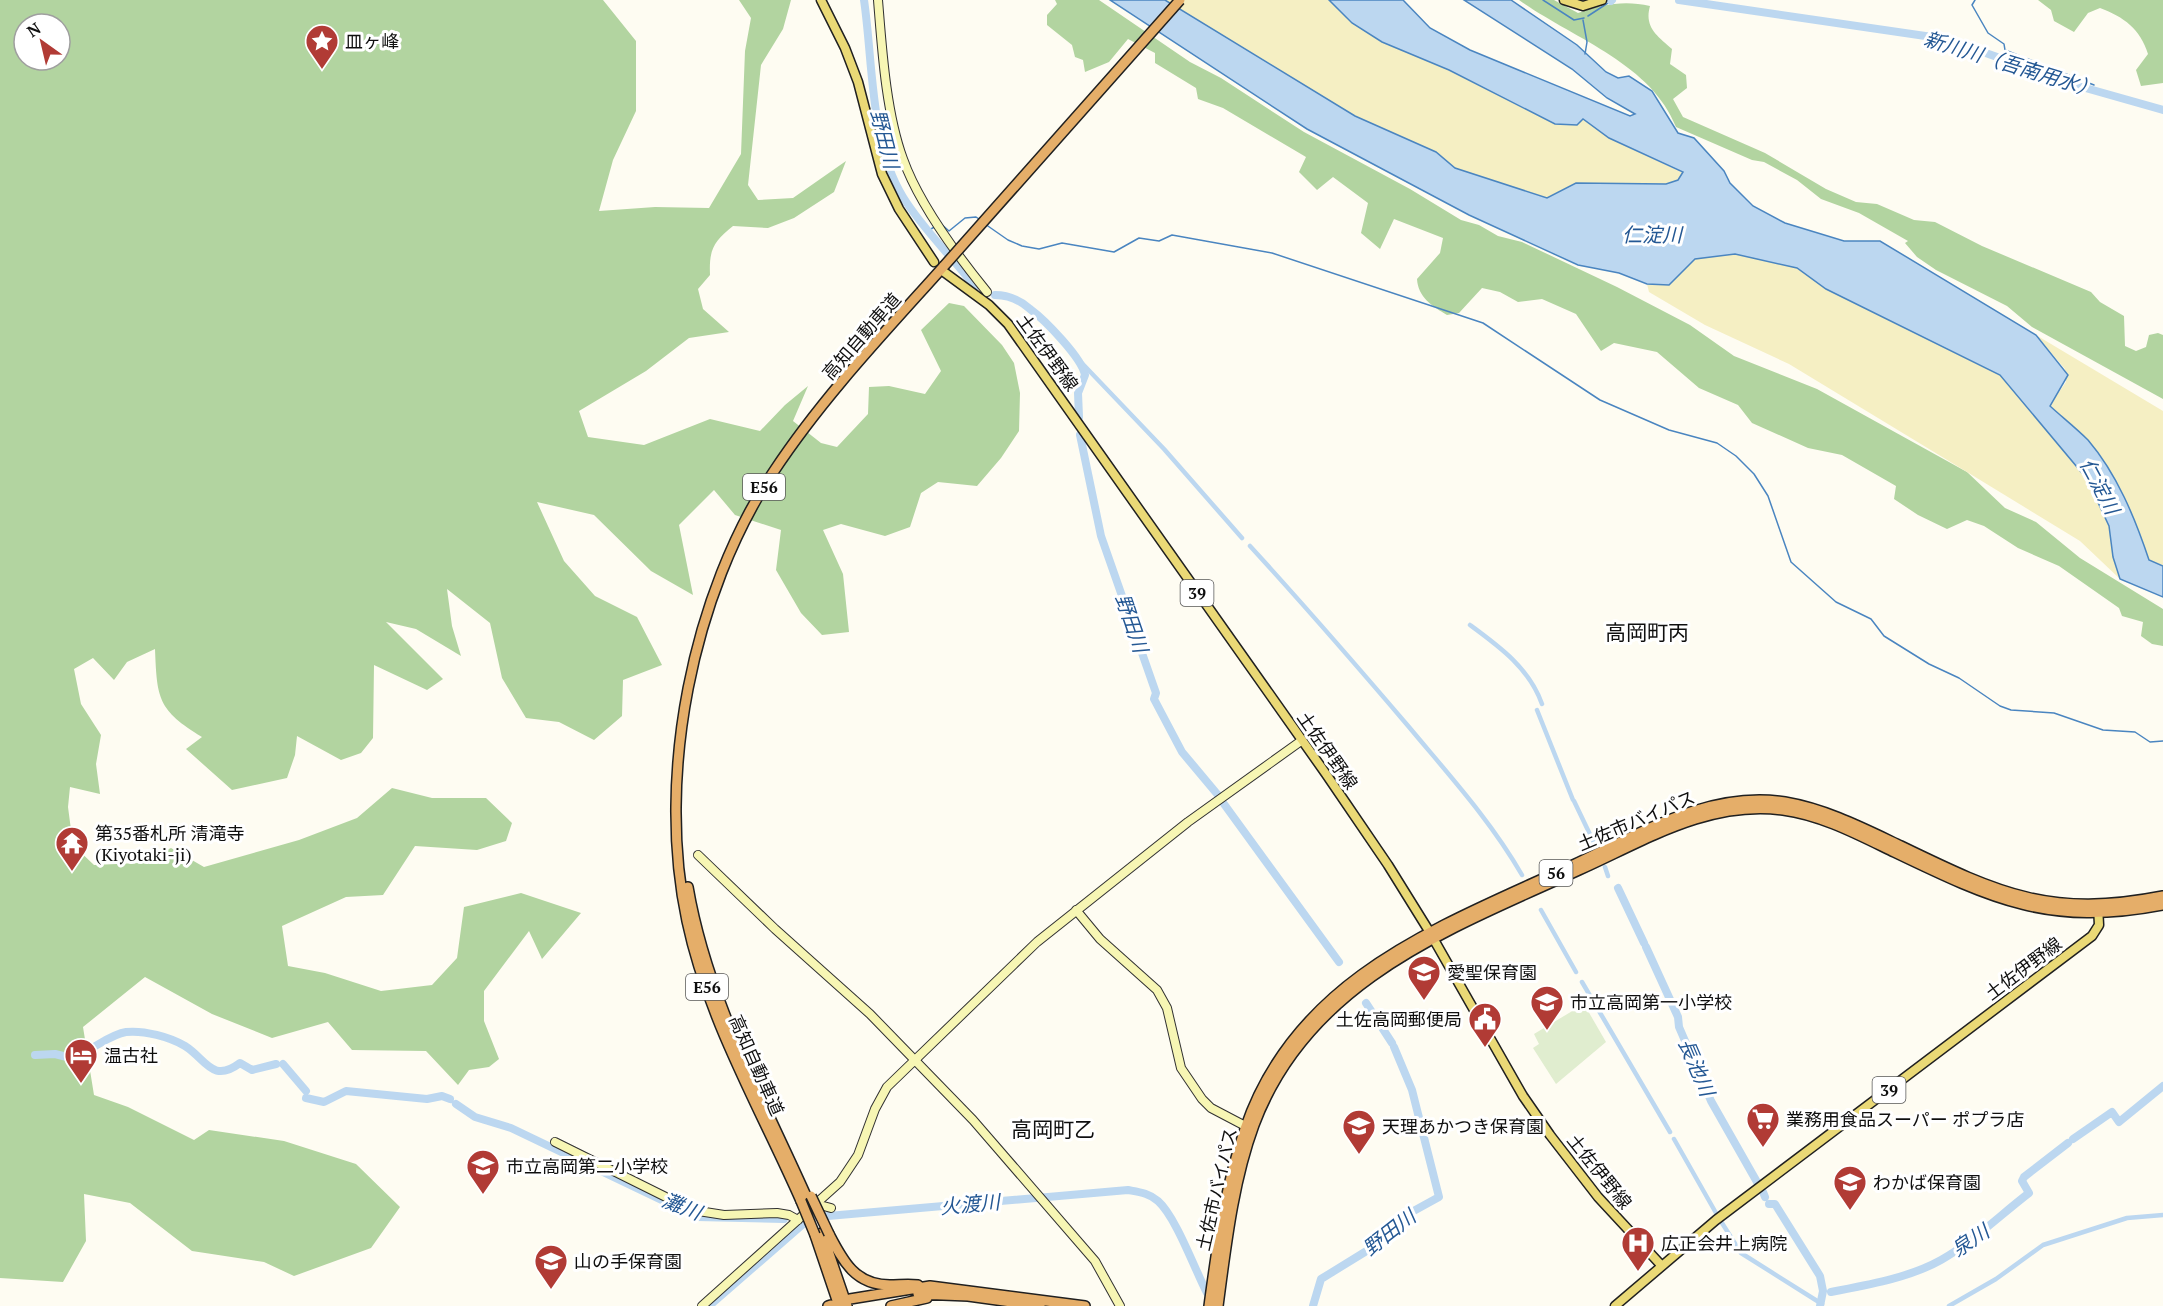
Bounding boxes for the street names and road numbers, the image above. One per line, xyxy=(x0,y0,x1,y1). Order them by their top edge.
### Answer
street label: 高知自動車道 xyxy=(817,287,905,385)
street label: 土佐伊野線 xyxy=(1012,309,1084,395)
road number: E56 xyxy=(743,474,785,500)
road number: 39 xyxy=(1180,580,1214,606)
street label: 土佐伊野線 xyxy=(1292,706,1364,794)
street label: 土佐市バイパス xyxy=(1573,784,1699,856)
road number: 56 xyxy=(1540,860,1572,886)
street label: 土佐伊野線 xyxy=(1980,931,2066,1005)
road number: E56 xyxy=(686,974,728,1000)
street label: 高知自動車道 xyxy=(724,1011,790,1119)
road number: 39 xyxy=(1872,1077,1906,1103)
street label: 土佐市バイパス xyxy=(1190,1125,1242,1253)
street label: 土佐伊野線 xyxy=(1562,1128,1638,1214)

